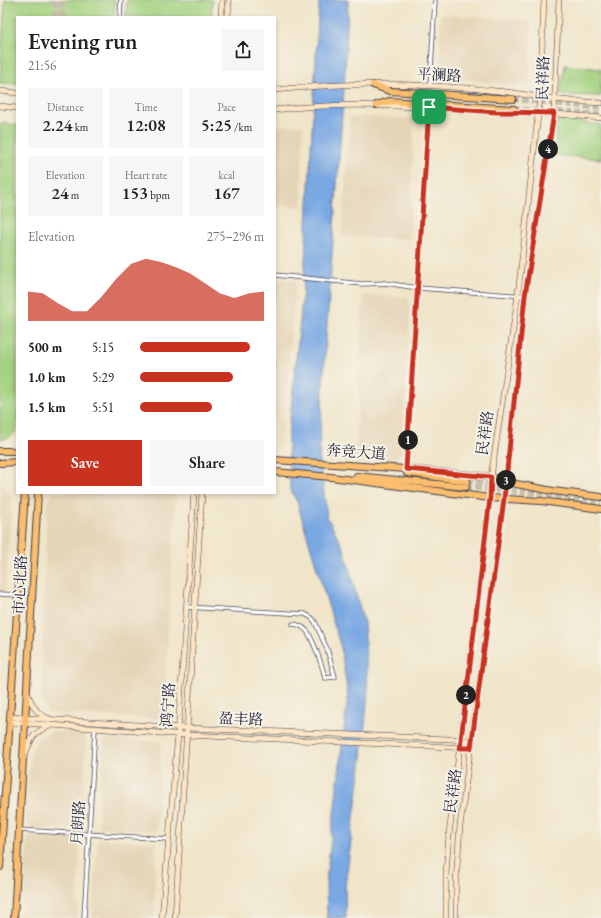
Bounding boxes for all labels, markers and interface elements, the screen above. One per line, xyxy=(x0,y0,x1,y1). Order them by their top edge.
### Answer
text: Evening run xyxy=(28,27,137,56)
button: share xyxy=(222,29,264,71)
street label: 民祥路 xyxy=(532,55,553,101)
text: 21:56 xyxy=(28,57,56,74)
street label: 平澜路 xyxy=(416,64,462,85)
pin xyxy=(412,90,446,124)
icon: arrive xyxy=(418,96,440,118)
text: Distance xyxy=(47,100,84,114)
text: Time xyxy=(135,100,157,114)
text: Pace xyxy=(217,100,236,114)
text: 2.24 xyxy=(42,114,73,136)
text: 12:08 xyxy=(126,114,166,136)
text: 5:25 xyxy=(201,114,232,136)
text: km xyxy=(73,120,88,134)
text: /km xyxy=(232,120,252,134)
pin: 4 xyxy=(538,139,558,159)
text: 4 xyxy=(545,142,551,156)
text: Elevation xyxy=(46,168,85,182)
text: Heart rate xyxy=(125,168,167,182)
text: kcal xyxy=(218,168,235,182)
text: 24 xyxy=(51,182,69,204)
text: 153 xyxy=(122,182,148,204)
text: 167 xyxy=(214,182,240,204)
text: m xyxy=(69,188,79,202)
text: bpm xyxy=(148,188,170,202)
text: Elevation xyxy=(28,228,75,245)
text: 275–296 m xyxy=(207,228,264,245)
text: 500 m xyxy=(28,339,62,356)
text: 5:15 xyxy=(92,339,114,356)
text: 1.0 km xyxy=(28,369,66,386)
text: 5:29 xyxy=(92,369,114,386)
text: 1.5 km xyxy=(28,399,66,416)
text: 5:51 xyxy=(92,399,114,416)
street label: 民祥路 xyxy=(472,409,497,457)
pin: 1 xyxy=(398,430,418,450)
text: 1 xyxy=(405,433,411,447)
button: Save xyxy=(28,440,142,486)
button: Share xyxy=(150,440,264,486)
street label: 奔竞大道 xyxy=(325,440,387,463)
pin: 3 xyxy=(496,470,516,490)
text: 3 xyxy=(503,473,509,487)
street label: 市心北路 xyxy=(8,555,31,615)
street label: 鸿宁路 xyxy=(156,682,179,728)
pin: 2 xyxy=(456,685,476,705)
text: 2 xyxy=(463,688,469,702)
street label: 盈丰路 xyxy=(218,708,264,729)
street label: 民祥路 xyxy=(440,767,465,815)
street label: 月朗路 xyxy=(66,800,89,846)

